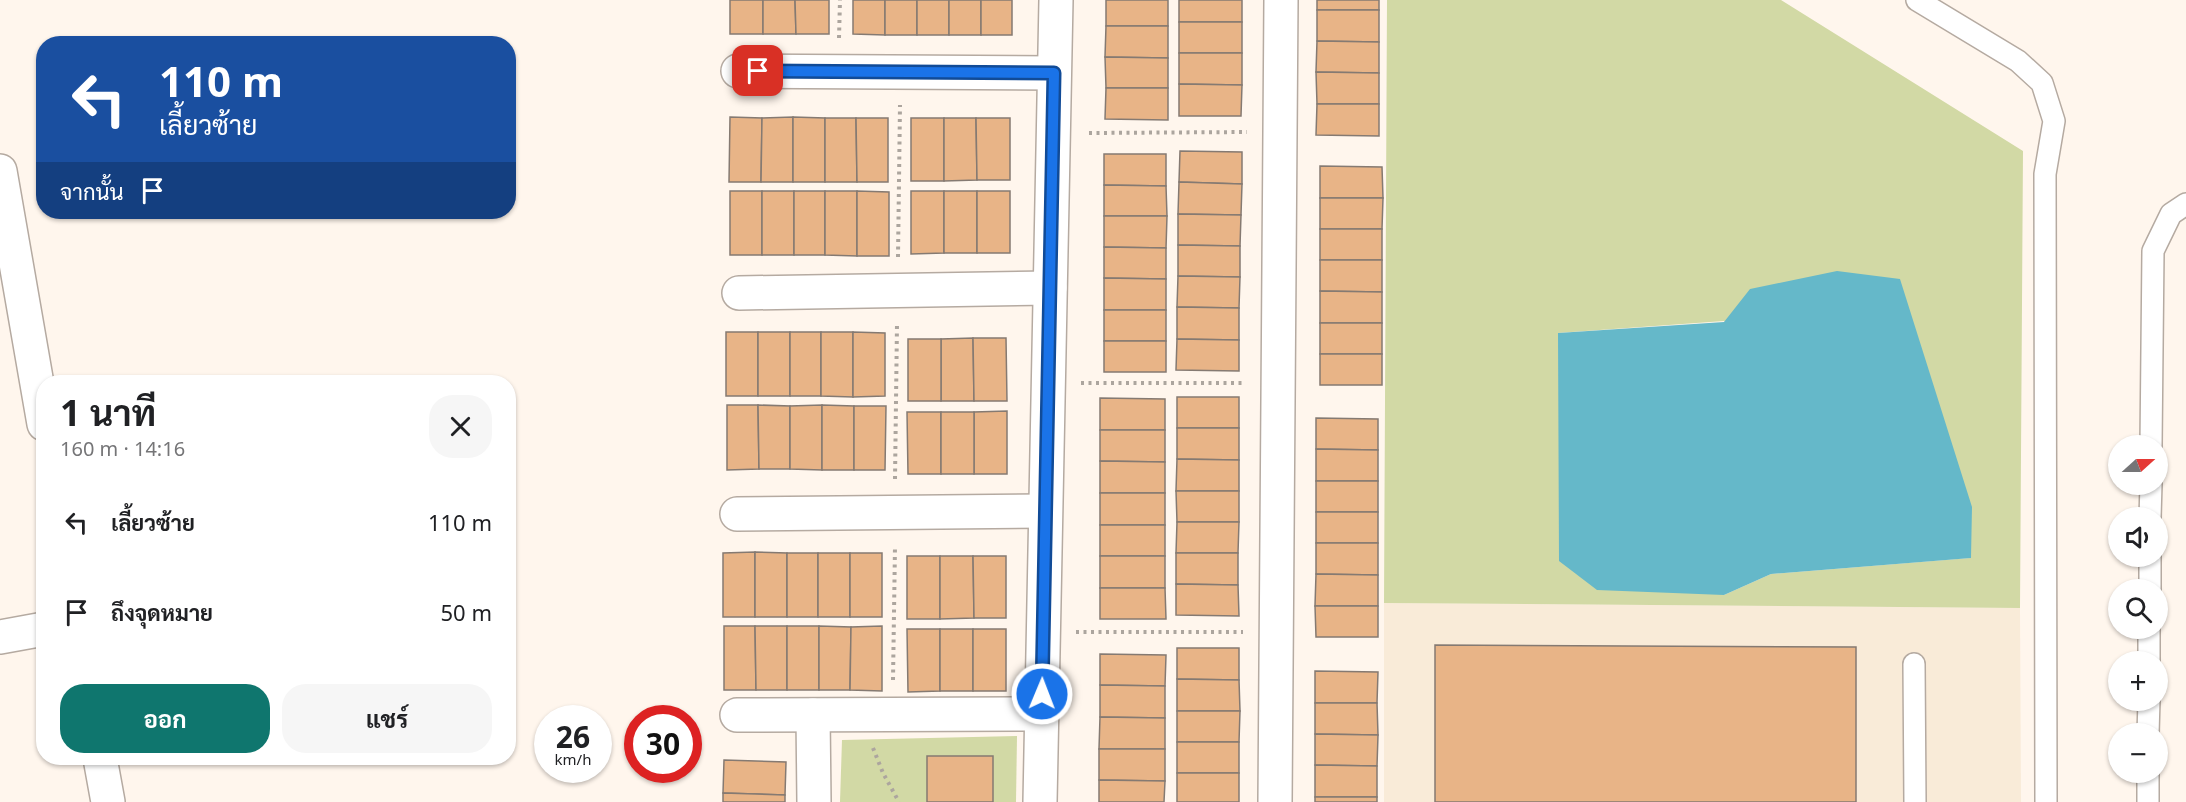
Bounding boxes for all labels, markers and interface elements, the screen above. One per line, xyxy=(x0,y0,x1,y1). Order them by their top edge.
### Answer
pin xyxy=(732,45,783,96)
text: 110 m xyxy=(159,52,283,109)
icon: arrive xyxy=(741,54,774,87)
icon: left xyxy=(60,60,138,138)
text: เลี้ยวซ้าย xyxy=(159,106,257,143)
icon: arrive xyxy=(136,174,169,207)
text: จากนั้น xyxy=(60,176,124,206)
text: 1 นาที xyxy=(60,388,156,437)
button: close xyxy=(429,395,492,458)
text: 160 m · 14:16 xyxy=(60,435,185,462)
north arrow xyxy=(2108,435,2168,495)
map controls xyxy=(2108,435,2168,783)
icon: left xyxy=(60,506,93,539)
text: เลี้ยวซ้าย xyxy=(111,507,195,537)
text: 110 m xyxy=(428,507,492,537)
button: sound xyxy=(2108,507,2168,567)
button: search xyxy=(2108,579,2168,639)
icon: arrive xyxy=(60,596,93,629)
text: ถึงจุดหมาย xyxy=(111,597,213,627)
text: 50 m xyxy=(441,597,492,627)
button: + xyxy=(2108,651,2168,711)
position arrow xyxy=(1010,662,1074,726)
button: ออก xyxy=(60,684,270,753)
button: แชร์ xyxy=(282,684,492,753)
speed limit sign: 30 xyxy=(624,705,702,783)
text: 26 xyxy=(556,716,590,757)
button: − xyxy=(2108,723,2168,783)
text: km/h xyxy=(555,749,591,769)

